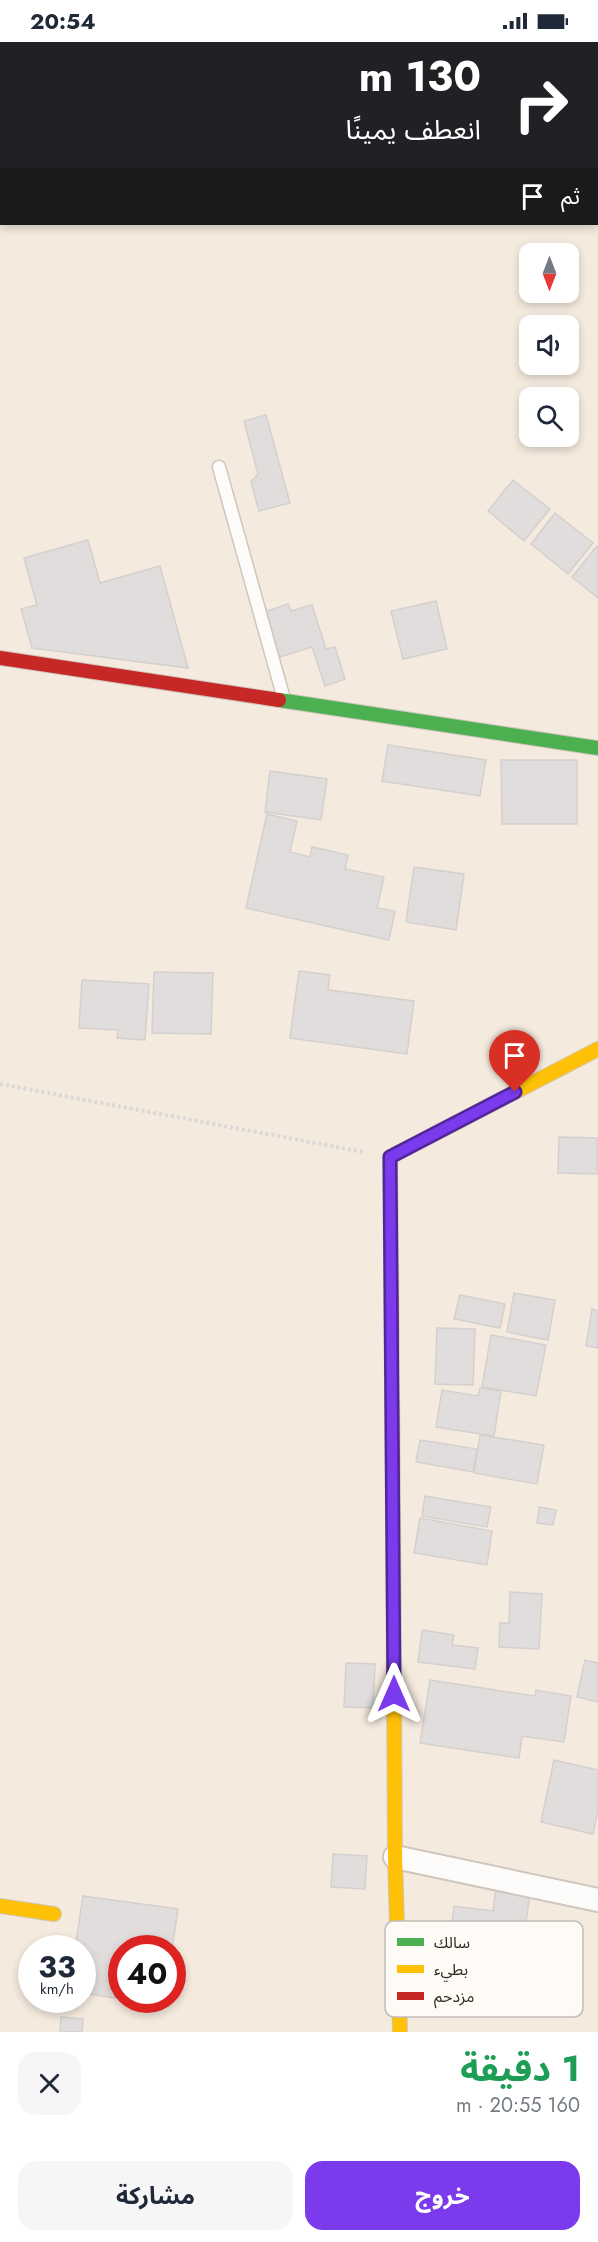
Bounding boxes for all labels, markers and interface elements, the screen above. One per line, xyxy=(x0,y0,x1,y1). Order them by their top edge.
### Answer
text: 20:54 xyxy=(30,5,96,37)
text: 130 m xyxy=(359,46,481,107)
icon: right xyxy=(502,66,580,144)
text: انعطف يمينًا xyxy=(345,110,481,149)
icon: arrive xyxy=(516,180,549,213)
text: ثم xyxy=(561,180,580,212)
north arrow xyxy=(519,243,579,303)
map controls xyxy=(519,243,579,447)
button: sound xyxy=(519,315,579,375)
button: search xyxy=(519,387,579,447)
pin xyxy=(489,1030,540,1092)
icon: arrive xyxy=(498,1039,531,1072)
position arrow xyxy=(362,1662,426,1726)
legend xyxy=(385,1921,583,2017)
text: سالك xyxy=(434,1931,470,1954)
speed limit sign: 40 xyxy=(108,1935,186,2013)
text: 33 xyxy=(38,1945,76,1988)
text: بطيء xyxy=(434,1958,468,1982)
text: km/h xyxy=(40,1978,74,2000)
text: مزدحم xyxy=(434,1985,474,2009)
text: 1 دقيقة xyxy=(460,2042,580,2094)
button: close xyxy=(18,2052,81,2115)
text: 160 m · 20:55 xyxy=(456,2091,580,2120)
button: مشاركة xyxy=(18,2161,293,2230)
button: خروج xyxy=(305,2161,580,2230)

